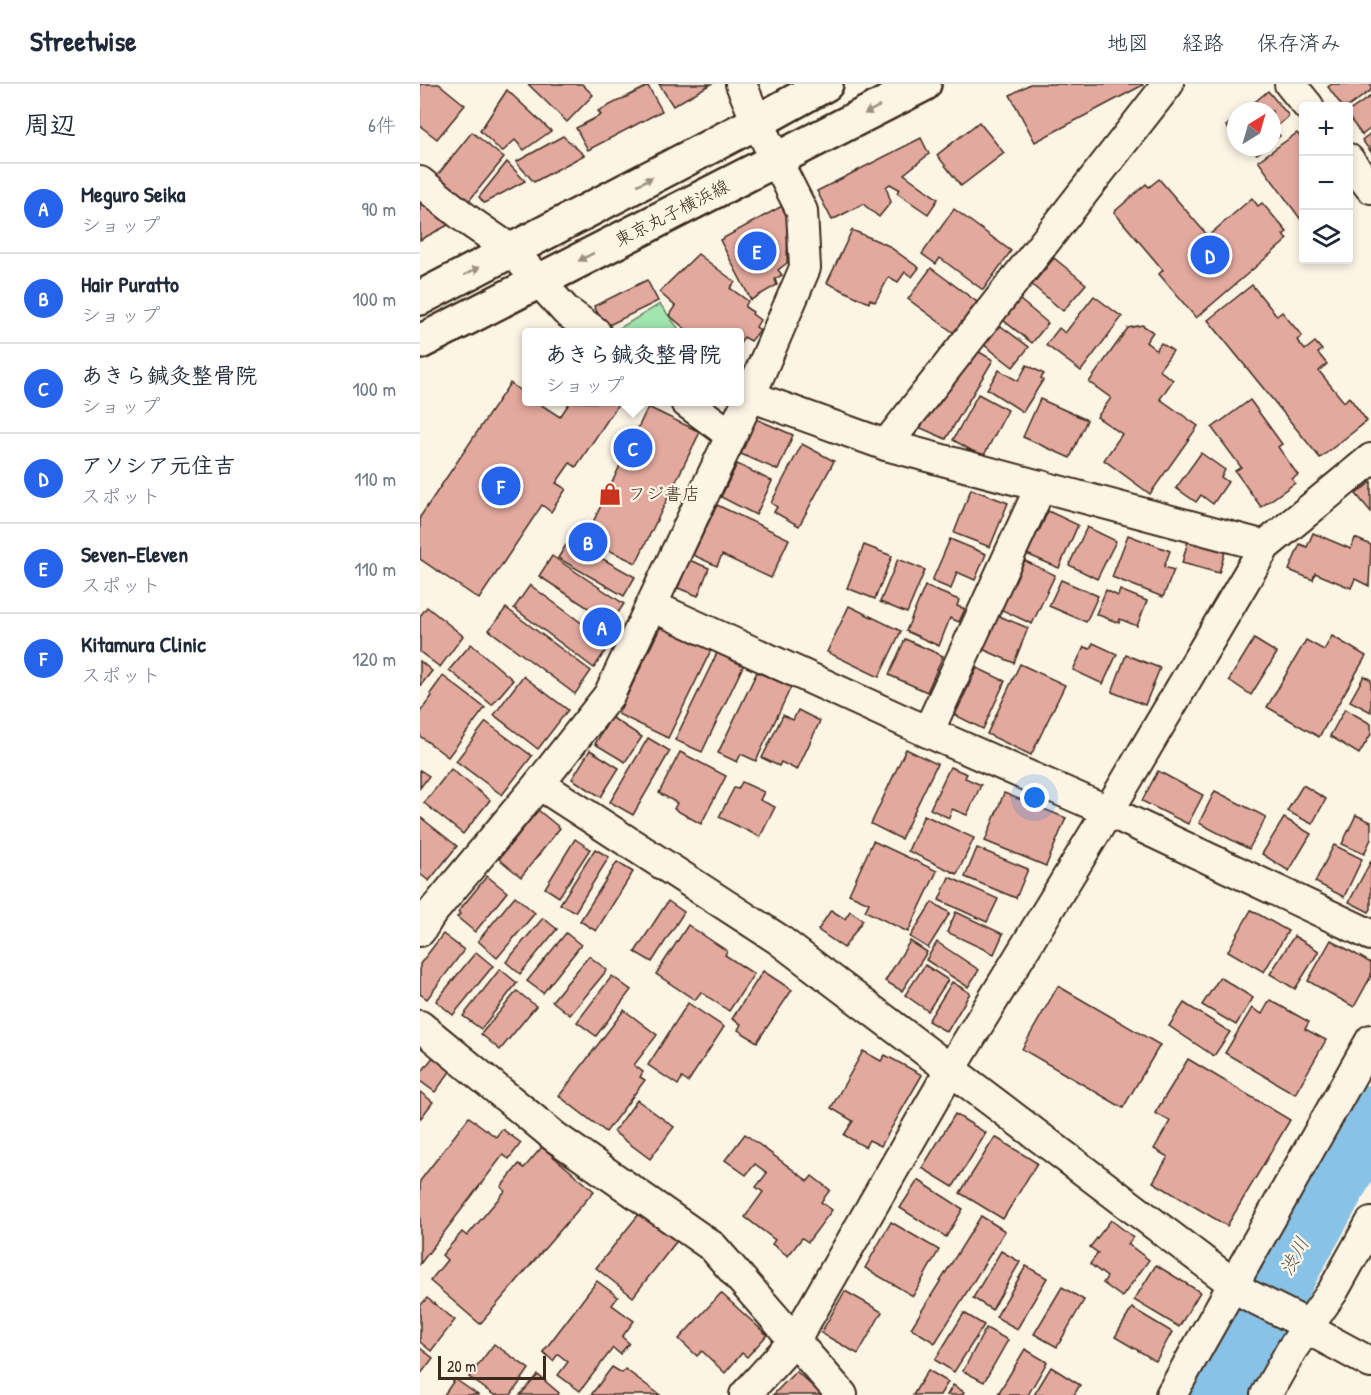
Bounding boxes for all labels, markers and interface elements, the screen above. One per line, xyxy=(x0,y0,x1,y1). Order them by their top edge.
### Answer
text: Streetwise xyxy=(30,22,136,60)
text: 地図 xyxy=(1107,28,1149,57)
text: 経路 xyxy=(1182,28,1224,57)
text: 保存済み xyxy=(1257,28,1341,57)
north arrow xyxy=(1227,102,1281,156)
map controls xyxy=(1299,102,1353,264)
button: + xyxy=(1299,102,1353,156)
one-way arrow xyxy=(863,105,881,115)
text: 周辺 xyxy=(24,107,76,142)
text: 6件 xyxy=(368,111,396,138)
button: − xyxy=(1299,156,1353,210)
street label: 東京丸子横浜線 xyxy=(610,173,734,252)
one-way arrow xyxy=(636,176,653,186)
text: Meguro Seika xyxy=(81,179,185,209)
text: A xyxy=(39,195,48,222)
text: 90 m xyxy=(362,195,396,222)
button: layers xyxy=(1299,210,1353,264)
text: ショップ xyxy=(81,211,160,238)
pin: E xyxy=(738,228,776,274)
pin: D xyxy=(1190,232,1230,278)
one-way arrow xyxy=(578,252,595,261)
one-way arrow xyxy=(463,266,480,276)
text: Hair Puratto xyxy=(81,269,179,299)
text: B xyxy=(38,285,49,312)
text: 100 m xyxy=(353,285,396,312)
text: ショップ xyxy=(81,301,160,328)
popup xyxy=(522,328,744,406)
text: あきら鍼灸整骨院 xyxy=(545,339,721,369)
text: あきら鍼灸整骨院 xyxy=(81,360,257,390)
text: ショップ xyxy=(545,371,624,398)
text: C xyxy=(38,375,49,402)
text: 100 m xyxy=(353,375,396,402)
text: ショップ xyxy=(81,392,160,419)
pin: C xyxy=(614,426,652,470)
text: アソシア元住吉 xyxy=(81,450,235,480)
pin: F xyxy=(482,464,520,508)
text: D xyxy=(39,465,48,492)
text: 110 m xyxy=(354,465,396,492)
shop icon: フジ書店 xyxy=(597,481,623,507)
place label: フジ書店 xyxy=(628,481,700,506)
text: スポット xyxy=(81,482,161,509)
pin: B xyxy=(568,520,608,564)
text: Seven-Eleven xyxy=(81,539,188,569)
text: E xyxy=(39,555,48,582)
text: 110 m xyxy=(354,555,396,582)
text: スポット xyxy=(81,571,161,598)
pin: A xyxy=(582,604,621,650)
text: Kitamura Clinic xyxy=(81,629,206,659)
text: F xyxy=(40,645,47,672)
text: 120 m xyxy=(352,645,396,672)
text: スポット xyxy=(81,661,161,688)
your location xyxy=(1020,783,1049,812)
water label: 渋川 xyxy=(1272,1232,1315,1280)
scale bar xyxy=(438,1353,546,1380)
text: 20 m xyxy=(447,1355,476,1377)

